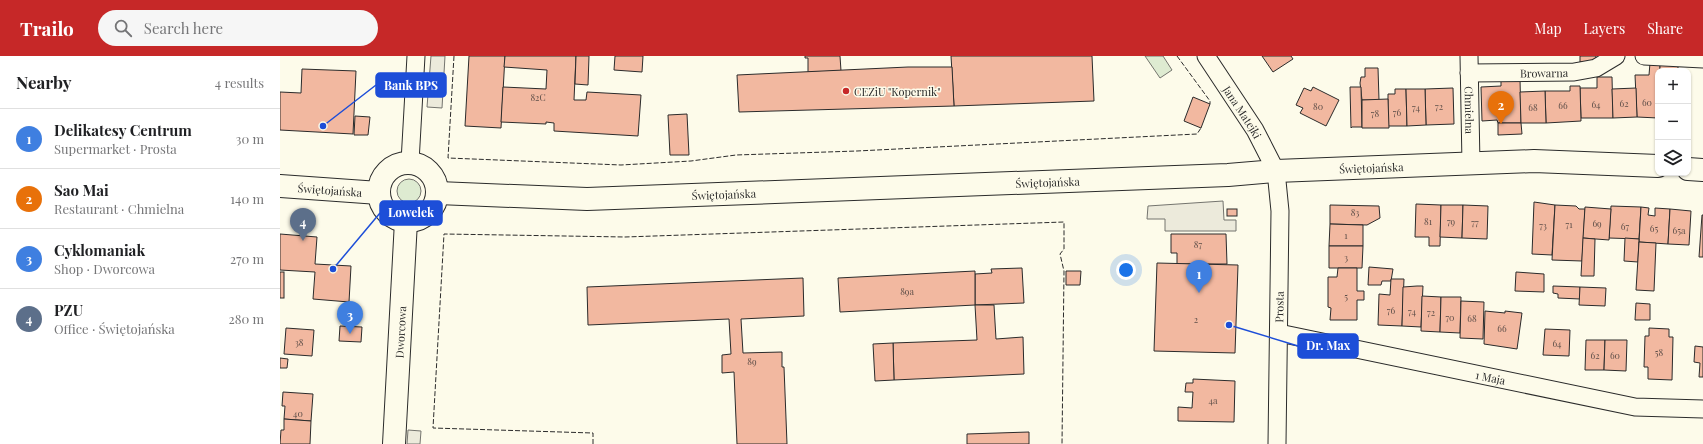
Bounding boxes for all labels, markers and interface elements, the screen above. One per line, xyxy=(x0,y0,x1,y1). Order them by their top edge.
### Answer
search box xyxy=(98,10,378,46)
text: Trailo xyxy=(20,15,74,41)
icon: search xyxy=(112,17,134,39)
text: Search here xyxy=(144,18,223,38)
text: Map xyxy=(1534,19,1562,38)
text: Layers xyxy=(1584,19,1625,38)
text: Share xyxy=(1647,19,1683,38)
street label: Browarna xyxy=(1520,65,1569,80)
map controls xyxy=(1655,68,1691,176)
button: + xyxy=(1655,68,1691,104)
text: Nearby xyxy=(16,71,71,93)
callout: Bank BPS xyxy=(376,73,446,97)
text: 4 results xyxy=(215,74,264,91)
text: Bank BPS xyxy=(384,77,438,93)
street label: Jana Matejki xyxy=(1220,82,1265,141)
place label: CEZiU "Kopernik" xyxy=(854,84,940,99)
marker: CEZiU "Kopernik" xyxy=(841,86,851,96)
street label: Chmielna xyxy=(1462,86,1478,135)
house number: 82C xyxy=(530,91,546,103)
pin: 2 xyxy=(1488,91,1514,124)
house number: 60 xyxy=(1642,96,1652,108)
house number: 62 xyxy=(1620,97,1628,109)
house number: 64 xyxy=(1591,98,1601,110)
house number: 66 xyxy=(1558,99,1568,111)
house number: 80 xyxy=(1313,100,1323,112)
house number: 72 xyxy=(1435,100,1443,112)
house number: 74 xyxy=(1412,101,1420,113)
house number: 68 xyxy=(1528,101,1538,113)
button: − xyxy=(1655,104,1691,140)
house number: 76 xyxy=(1393,106,1401,118)
house number: 78 xyxy=(1371,107,1379,119)
text: Delikatesy Centrum xyxy=(54,120,192,140)
text: 1 xyxy=(27,130,31,147)
text: 30 m xyxy=(236,130,264,147)
text: Supermarket · Prosta xyxy=(54,140,177,157)
button: layers xyxy=(1655,140,1691,176)
street label: Świętojańska xyxy=(1339,159,1404,176)
street label: Świętojańska xyxy=(1015,173,1081,190)
text: Sao Mai xyxy=(54,180,109,200)
street label: Świętojańska xyxy=(297,180,363,199)
street label: Świętojańska xyxy=(691,185,757,203)
text: 2 xyxy=(26,190,32,207)
text: 140 m xyxy=(230,190,264,207)
text: Restaurant · Chmielna xyxy=(54,200,184,217)
callout: Lowelek xyxy=(380,201,442,225)
text: Lowelek xyxy=(388,204,435,220)
house number: 83 xyxy=(1351,206,1359,218)
pin: 4 xyxy=(290,208,316,241)
house number: 81 xyxy=(1424,215,1433,227)
house number: 79 xyxy=(1447,215,1456,227)
house number: 77 xyxy=(1471,216,1479,228)
house number: 69 xyxy=(1592,217,1602,229)
house number: 71 xyxy=(1566,218,1573,230)
house number: 73 xyxy=(1539,219,1547,231)
house number: 67 xyxy=(1621,220,1629,232)
house number: 65 xyxy=(1650,222,1658,234)
house number: 65a xyxy=(1673,224,1686,236)
house number: 1 xyxy=(1344,229,1348,241)
house number: 87 xyxy=(1194,238,1203,250)
text: Cyklomaniak xyxy=(54,240,145,260)
text: 3 xyxy=(26,250,32,267)
text: 270 m xyxy=(230,250,264,267)
house number: 3 xyxy=(1344,251,1348,263)
text: Shop · Dworcowa xyxy=(54,260,155,277)
your location xyxy=(1116,260,1136,280)
pin: 1 xyxy=(1186,260,1212,293)
house number: 89a xyxy=(900,285,914,297)
house number: 5 xyxy=(1344,290,1348,302)
street label: Prosta xyxy=(1271,291,1287,323)
text: PZU xyxy=(54,300,83,320)
pin: 3 xyxy=(337,301,363,334)
house number: 76 xyxy=(1387,304,1395,316)
street label: Dworcowa xyxy=(391,305,409,359)
house number: 74 xyxy=(1408,305,1416,317)
house number: 72 xyxy=(1427,306,1435,318)
text: 4 xyxy=(26,310,32,327)
text: 280 m xyxy=(228,310,264,327)
house number: 70 xyxy=(1445,311,1455,323)
house number: 68 xyxy=(1467,312,1477,324)
house number: 2 xyxy=(1194,313,1198,325)
text: Office · Świętojańska xyxy=(54,320,175,337)
house number: 66 xyxy=(1497,322,1507,334)
callout: Dr. Max xyxy=(1298,334,1358,358)
house number: 38 xyxy=(295,336,304,348)
text: Dr. Max xyxy=(1306,337,1351,353)
house number: 64 xyxy=(1552,337,1562,349)
house number: 58 xyxy=(1655,346,1664,358)
house number: 62 xyxy=(1591,349,1599,361)
house number: 60 xyxy=(1610,349,1620,361)
house number: 89 xyxy=(747,355,757,367)
street label: 1 Maja xyxy=(1474,367,1507,387)
house number: 4a xyxy=(1209,394,1218,406)
house number: 40 xyxy=(293,407,303,419)

